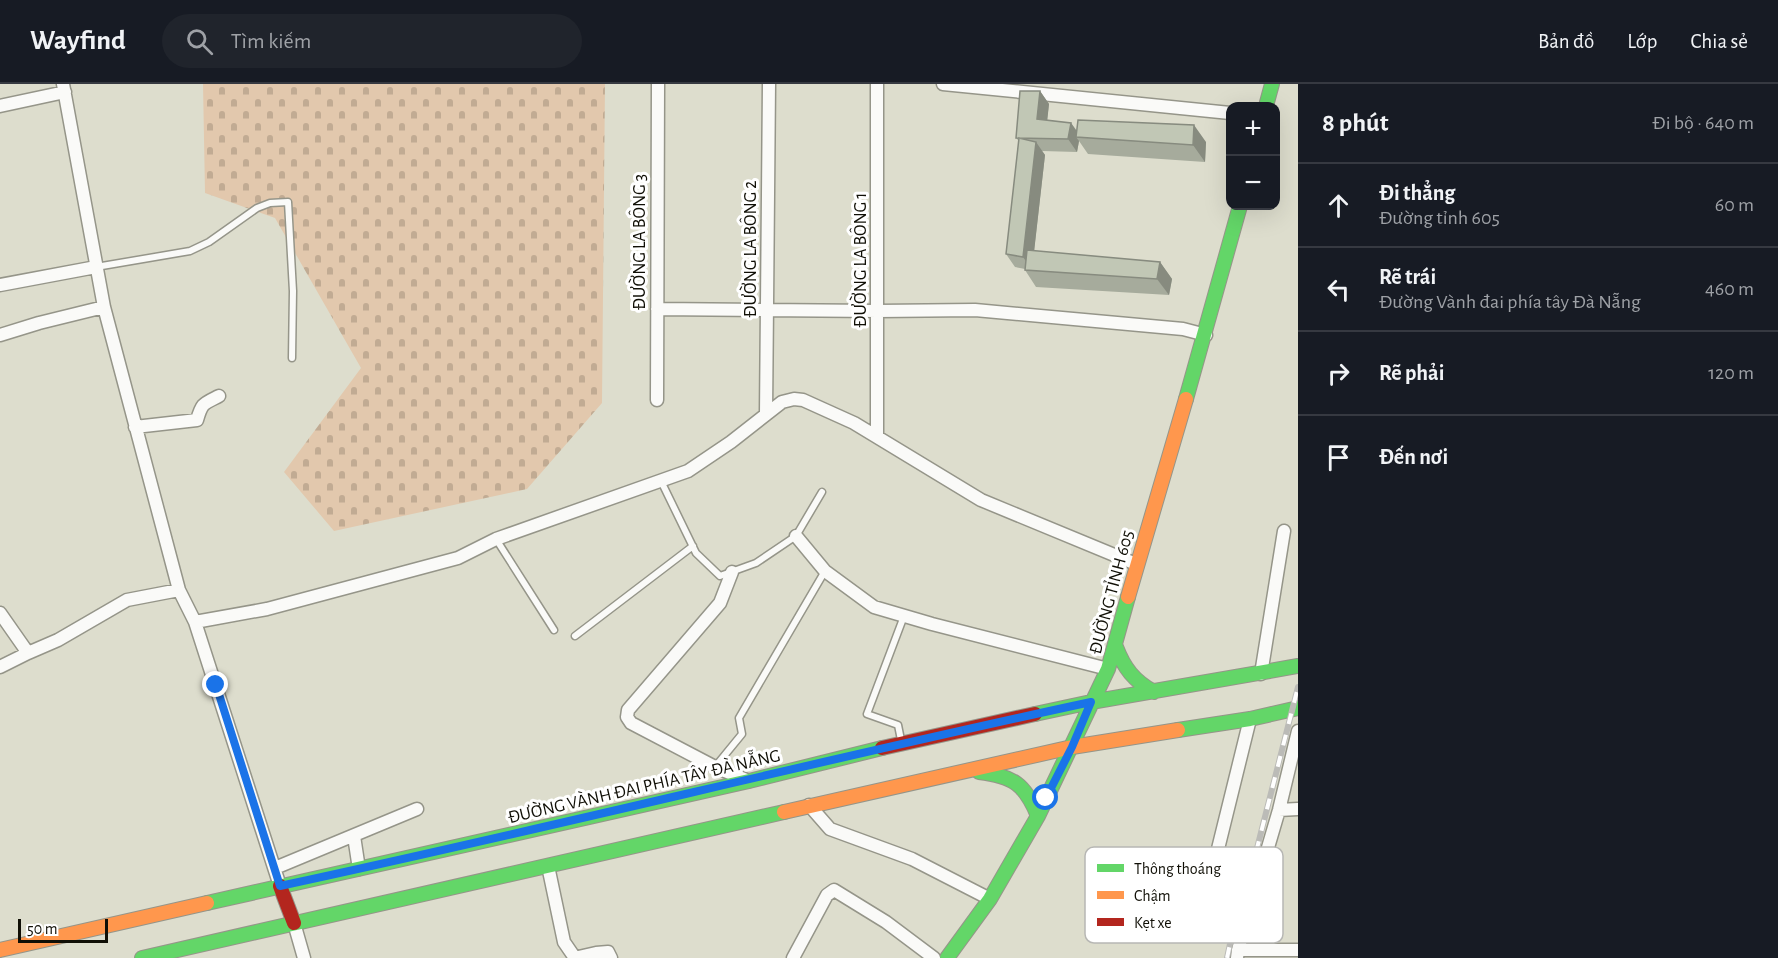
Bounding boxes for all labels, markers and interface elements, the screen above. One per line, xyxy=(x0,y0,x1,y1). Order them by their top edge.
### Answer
search box xyxy=(162,14,582,68)
icon: search xyxy=(183,25,216,58)
text: Wayfind xyxy=(30,27,126,55)
text: Tìm kiếm xyxy=(231,30,311,52)
text: Bản đồ xyxy=(1538,31,1594,52)
text: Lớp xyxy=(1627,31,1657,52)
text: Chia sẻ xyxy=(1690,31,1748,52)
map controls xyxy=(1226,102,1280,210)
button: + xyxy=(1226,102,1280,156)
text: 8 phút xyxy=(1322,110,1388,136)
text: Đi bộ · 640 m xyxy=(1652,113,1754,133)
button: − xyxy=(1226,156,1280,210)
street label: ĐƯỜNG LA BÔNG 3 xyxy=(628,174,649,310)
street label: ĐƯỜNG LA BÔNG 2 xyxy=(739,181,760,317)
text: Đi thẳng xyxy=(1379,182,1455,204)
icon: ahead xyxy=(1322,189,1355,222)
street label: ĐƯỜNG LA BÔNG 1 xyxy=(849,193,870,327)
text: 60 m xyxy=(1715,195,1754,215)
text: Đường tỉnh 605 xyxy=(1379,208,1500,228)
text: Rẽ trái xyxy=(1379,266,1436,288)
icon: left xyxy=(1322,273,1355,306)
text: 460 m xyxy=(1705,279,1754,299)
text: Đường Vành đai phía tây Đà Nẵng xyxy=(1379,292,1641,312)
icon: right xyxy=(1322,357,1355,390)
text: Rẽ phải xyxy=(1379,362,1444,384)
text: 120 m xyxy=(1708,363,1754,383)
icon: arrive xyxy=(1322,441,1355,474)
text: Đến nơi xyxy=(1379,446,1448,468)
street label: ĐƯỜNG TỈNH 605 xyxy=(1084,527,1137,656)
route end xyxy=(202,671,228,697)
street label: ĐƯỜNG VÀNH ĐAI PHÍA TÂY ĐÀ NẴNG xyxy=(505,742,782,827)
route start xyxy=(1032,784,1058,810)
legend xyxy=(1085,847,1283,943)
text: Thông thoáng xyxy=(1134,861,1221,877)
text: Chậm xyxy=(1134,888,1171,904)
text: Kẹt xe xyxy=(1134,915,1172,931)
scale bar xyxy=(18,916,108,944)
text: 50 m xyxy=(27,921,58,937)

